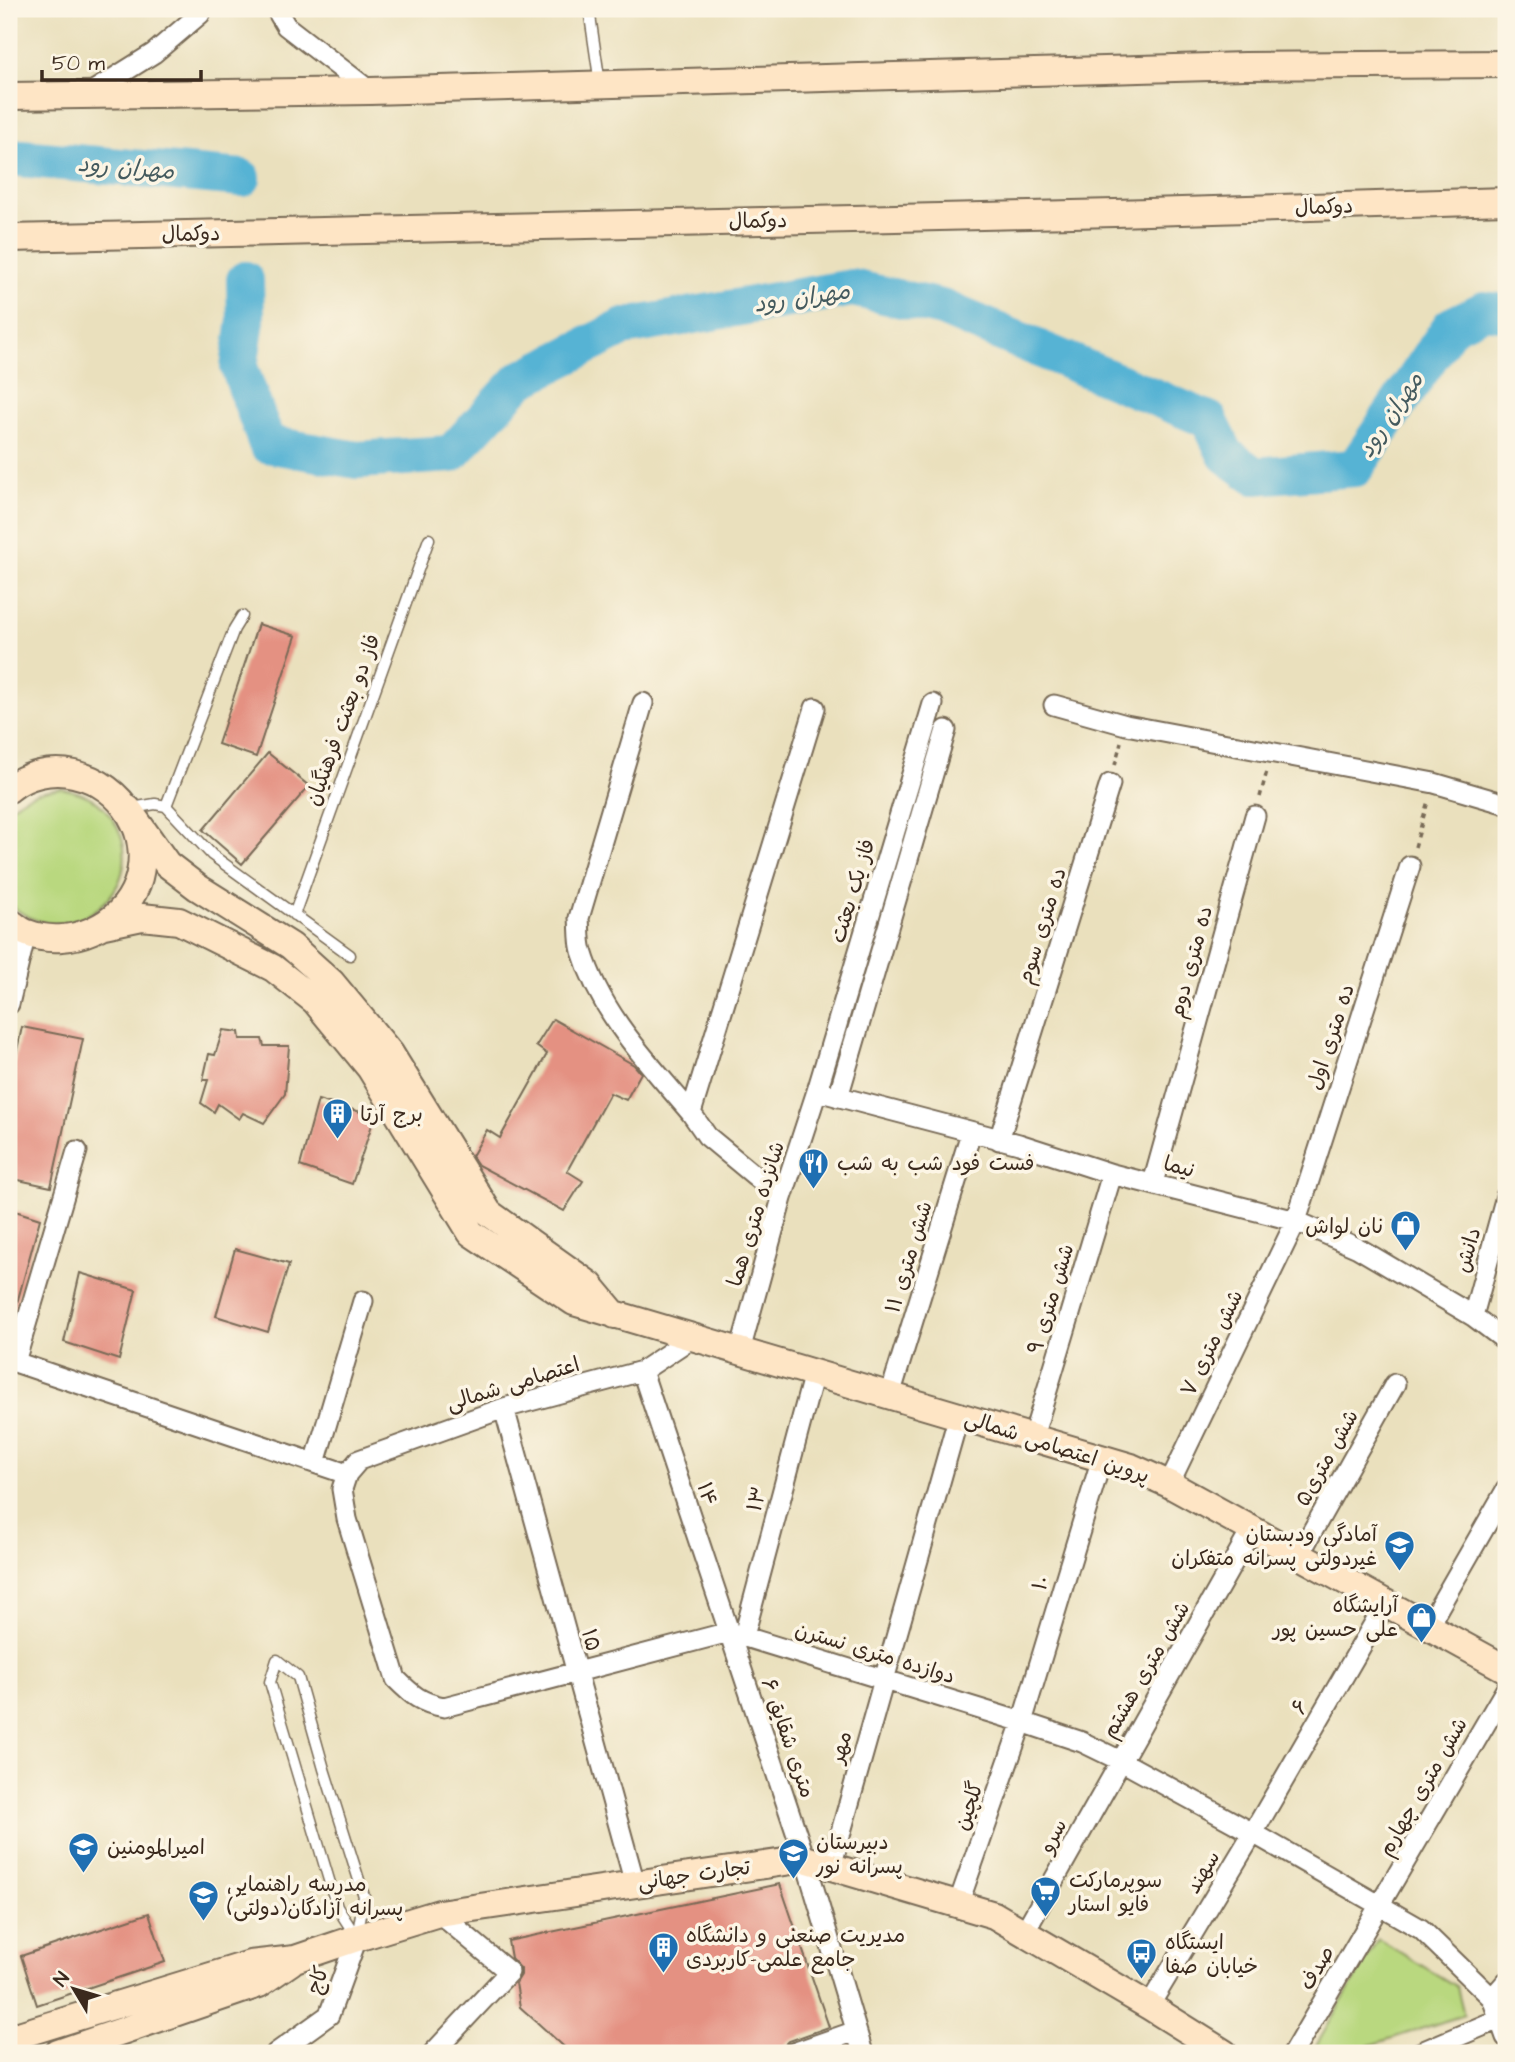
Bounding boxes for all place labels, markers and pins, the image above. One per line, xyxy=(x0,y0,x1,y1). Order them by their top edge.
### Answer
building icon: برج آرتا xyxy=(320,1097,354,1141)
place label: برج آرتا xyxy=(360,1100,423,1129)
restaurant icon: فست فود شب به شب xyxy=(797,1146,831,1190)
place label: فست فود شب به شب xyxy=(837,1149,1035,1178)
shop icon: نان لواش xyxy=(1389,1209,1423,1253)
place label: نان لواش xyxy=(1305,1212,1383,1241)
place label: آمادگی ودبستان غیردولتی پسرانه متفکران xyxy=(1171,1520,1378,1573)
school or university icon: آمادگی ودبستان غیردولتی پسرانه متفکران xyxy=(1383,1529,1417,1573)
place label: آرایشگاه علی حسین پور xyxy=(1271,1591,1399,1644)
shop icon: آرایشگاه علی حسین پور xyxy=(1404,1600,1438,1644)
place label: دبیرستان پسرانه نور xyxy=(815,1828,903,1881)
school or university icon: امیرالمومنین xyxy=(67,1830,101,1874)
place label: امیرالمومنین xyxy=(107,1833,205,1862)
school or university icon: دبیرستان پسرانه نور xyxy=(776,1837,810,1881)
place label: سوپرمارکت فایو استار xyxy=(1067,1866,1162,1919)
place label: مدرسه راهنمایی پسرانه آزادگان(دولتی) xyxy=(227,1870,403,1923)
supermarket icon: سوپرمارکت فایو استار xyxy=(1029,1875,1063,1919)
school or university icon: مدرسه راهنمایی پسرانه آزادگان(دولتی) xyxy=(187,1879,221,1923)
place label: مدیریت صنعنی و دانشگاه جامع علمی-کاربردی xyxy=(686,1921,905,1974)
place label: ایستگاه خیابان صفا xyxy=(1165,1928,1258,1981)
building icon: مدیریت صنعنی و دانشگاه جامع علمی-کاربردی xyxy=(646,1930,680,1974)
bus stop icon: ایستگاه خیابان صفا xyxy=(1125,1937,1159,1981)

